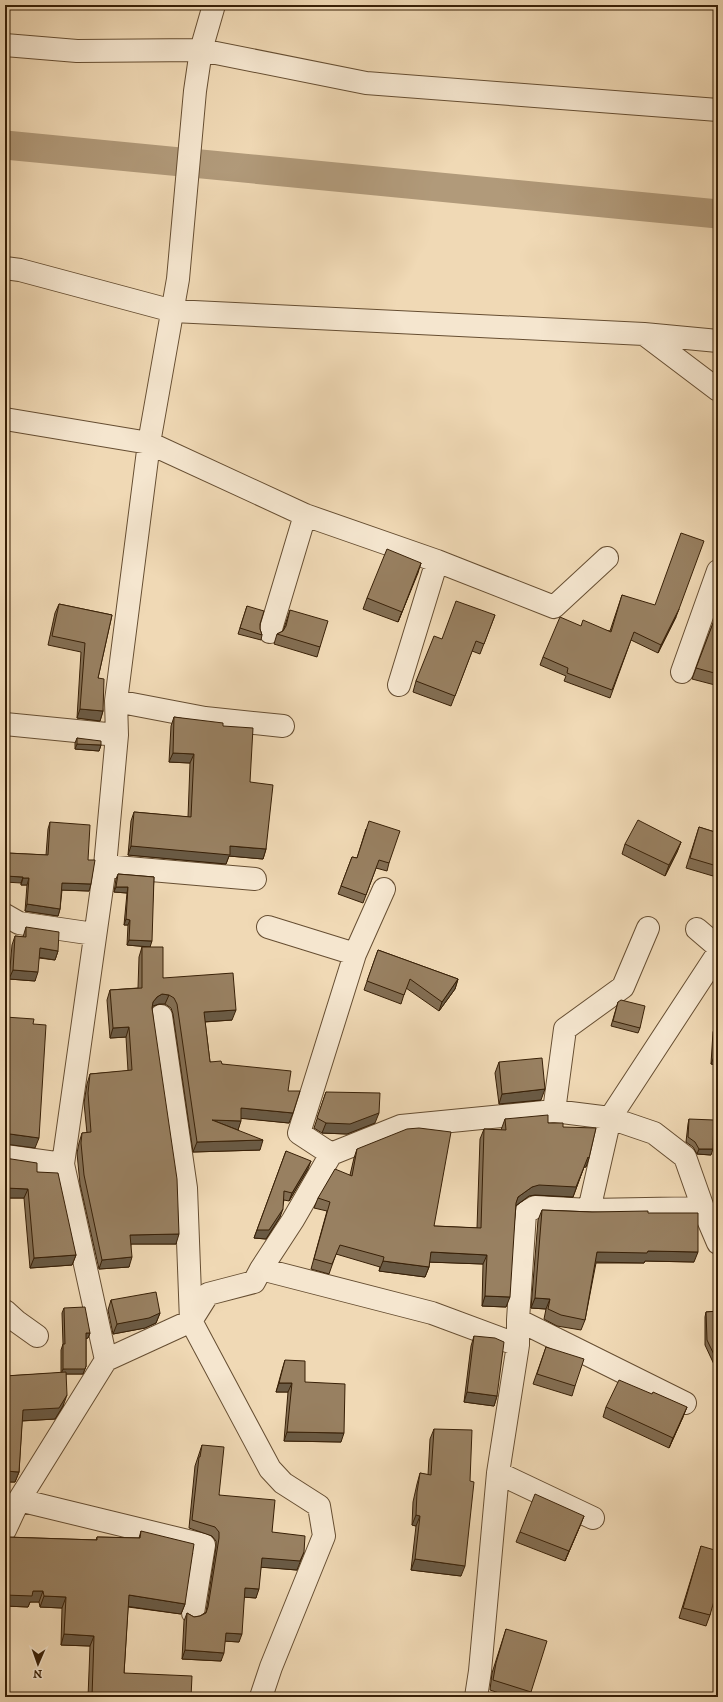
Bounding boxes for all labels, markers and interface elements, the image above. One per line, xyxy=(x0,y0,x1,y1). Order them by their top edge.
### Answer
north arrow xyxy=(18,1644,58,1684)
text: N xyxy=(33,1666,42,1680)

